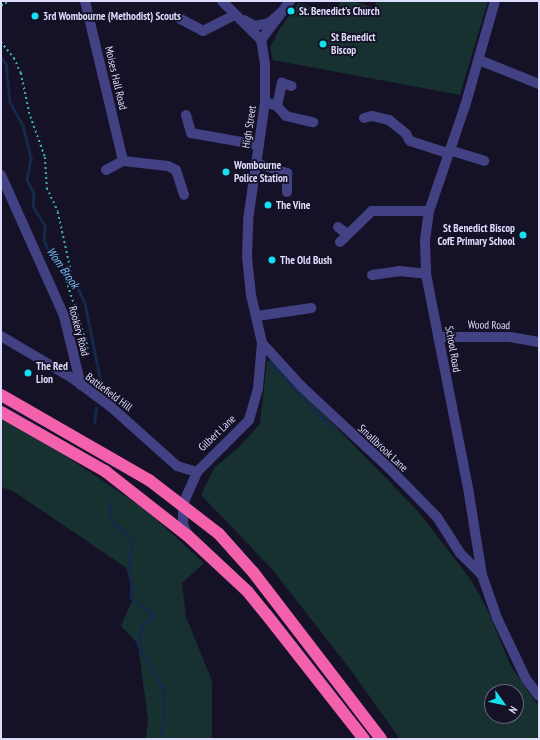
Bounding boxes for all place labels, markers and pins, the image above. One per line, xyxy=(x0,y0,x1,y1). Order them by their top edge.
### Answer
place label: St. Benedict's Church xyxy=(299,4,380,18)
marker: St. Benedict's Church xyxy=(286,6,296,16)
place label: 3rd Wombourne (Methodist) Scouts xyxy=(43,9,181,23)
marker: 3rd Wombourne (Methodist) Scouts xyxy=(30,11,40,21)
place label: St Benedict Biscop xyxy=(331,31,375,57)
marker: St Benedict Biscop xyxy=(318,39,328,49)
place label: Wombourne Police Station xyxy=(234,159,288,185)
marker: Wombourne Police Station xyxy=(221,167,231,177)
place label: The Vine xyxy=(276,198,311,212)
marker: The Vine xyxy=(263,200,273,210)
place label: St Benedict Biscop CofE Primary School xyxy=(437,222,515,248)
marker: St Benedict Biscop CofE Primary School xyxy=(518,230,528,240)
place label: The Old Bush xyxy=(280,253,332,267)
marker: The Old Bush xyxy=(267,255,277,265)
place label: The Red Lion xyxy=(36,360,68,386)
marker: The Red Lion xyxy=(23,368,33,378)

